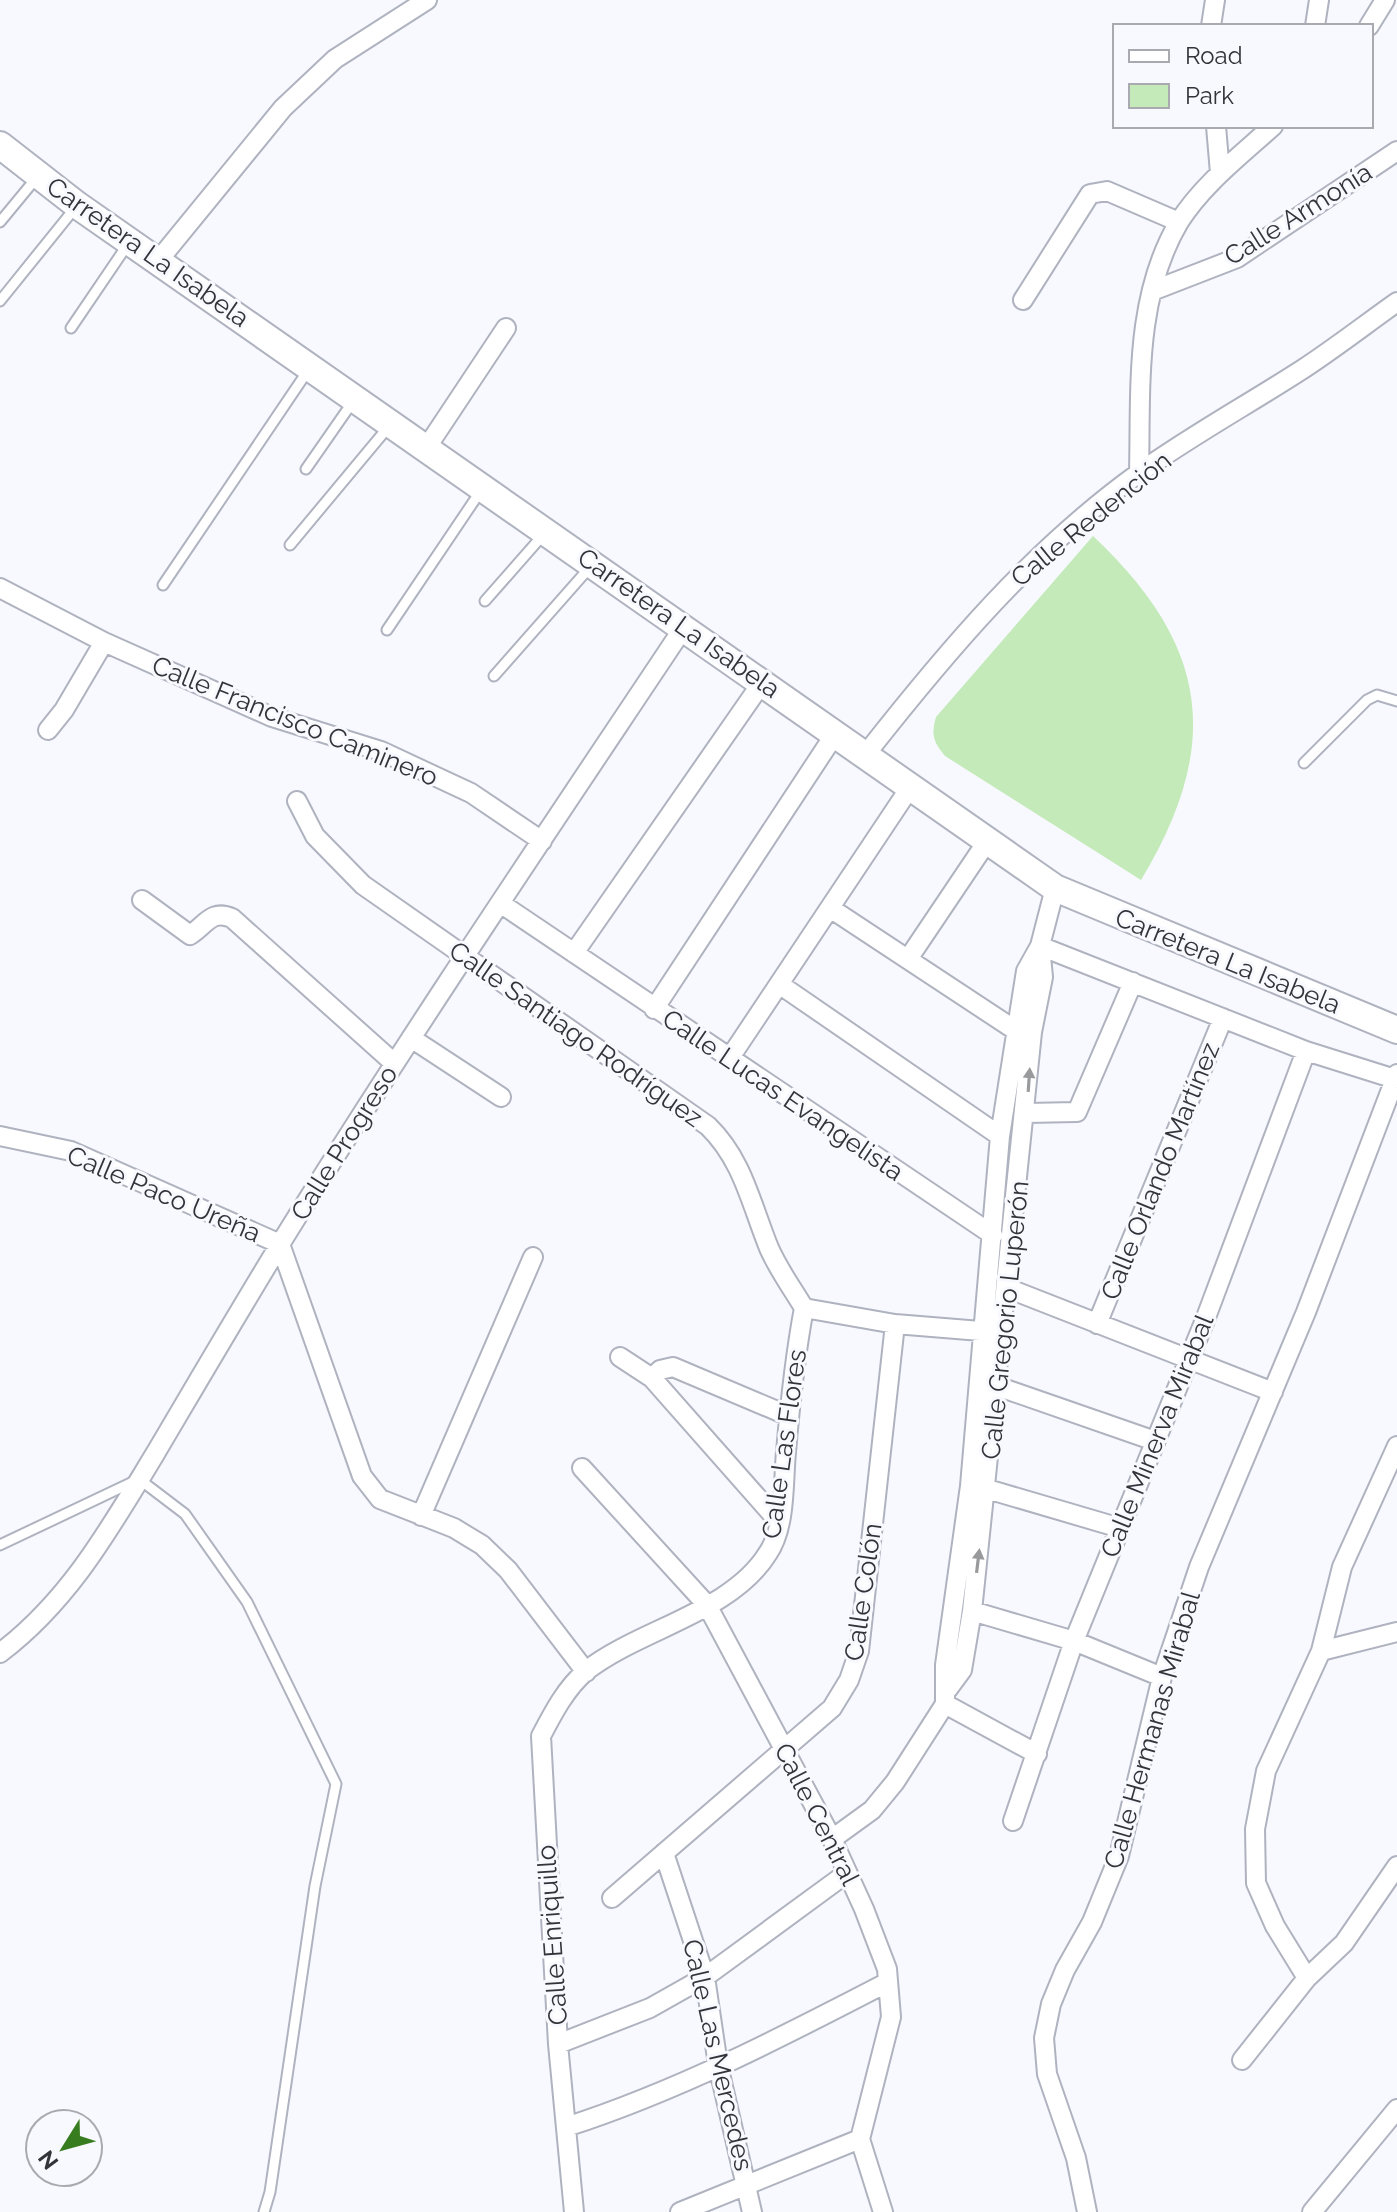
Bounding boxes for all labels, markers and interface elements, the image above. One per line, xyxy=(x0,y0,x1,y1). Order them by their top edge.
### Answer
legend xyxy=(1113,24,1373,128)
text: Road xyxy=(1185,41,1243,70)
text: Park xyxy=(1185,81,1234,110)
street label: Calle Armonía xyxy=(1219,157,1377,271)
street label: Carretera La Isabela xyxy=(41,171,255,333)
street label: Calle Redención xyxy=(1005,445,1177,593)
street label: Carretera La Isabela xyxy=(572,542,786,704)
street label: Calle Francisco Caminero xyxy=(148,650,442,792)
street label: Carretera La Isabela xyxy=(1111,902,1345,1020)
street label: Calle Santiago Rodríguez xyxy=(444,935,708,1133)
street label: Calle Lucas Evangelista xyxy=(657,1003,909,1187)
street label: Calle Orlando Martínez xyxy=(1095,1038,1225,1304)
street label: Calle Progreso xyxy=(285,1060,403,1226)
one-way arrow xyxy=(1023,1067,1036,1092)
street label: Calle Paco Ureña xyxy=(63,1140,265,1248)
street label: Calle Gregorio Luperón xyxy=(975,1179,1035,1461)
street label: Calle Minerva Mirabal xyxy=(1095,1309,1220,1562)
street label: Calle Las Flores xyxy=(756,1347,812,1541)
street label: Calle Colón xyxy=(838,1521,888,1663)
one-way arrow xyxy=(972,1549,985,1574)
street label: Calle Hermanas Mirabal xyxy=(1098,1587,1206,1872)
street label: Calle Central xyxy=(768,1738,866,1891)
street label: Calle Enriquillo xyxy=(531,1844,573,2026)
street label: Calle Las Mercedes xyxy=(677,1936,759,2174)
north arrow xyxy=(24,2108,104,2188)
text: N xyxy=(33,2146,63,2175)

